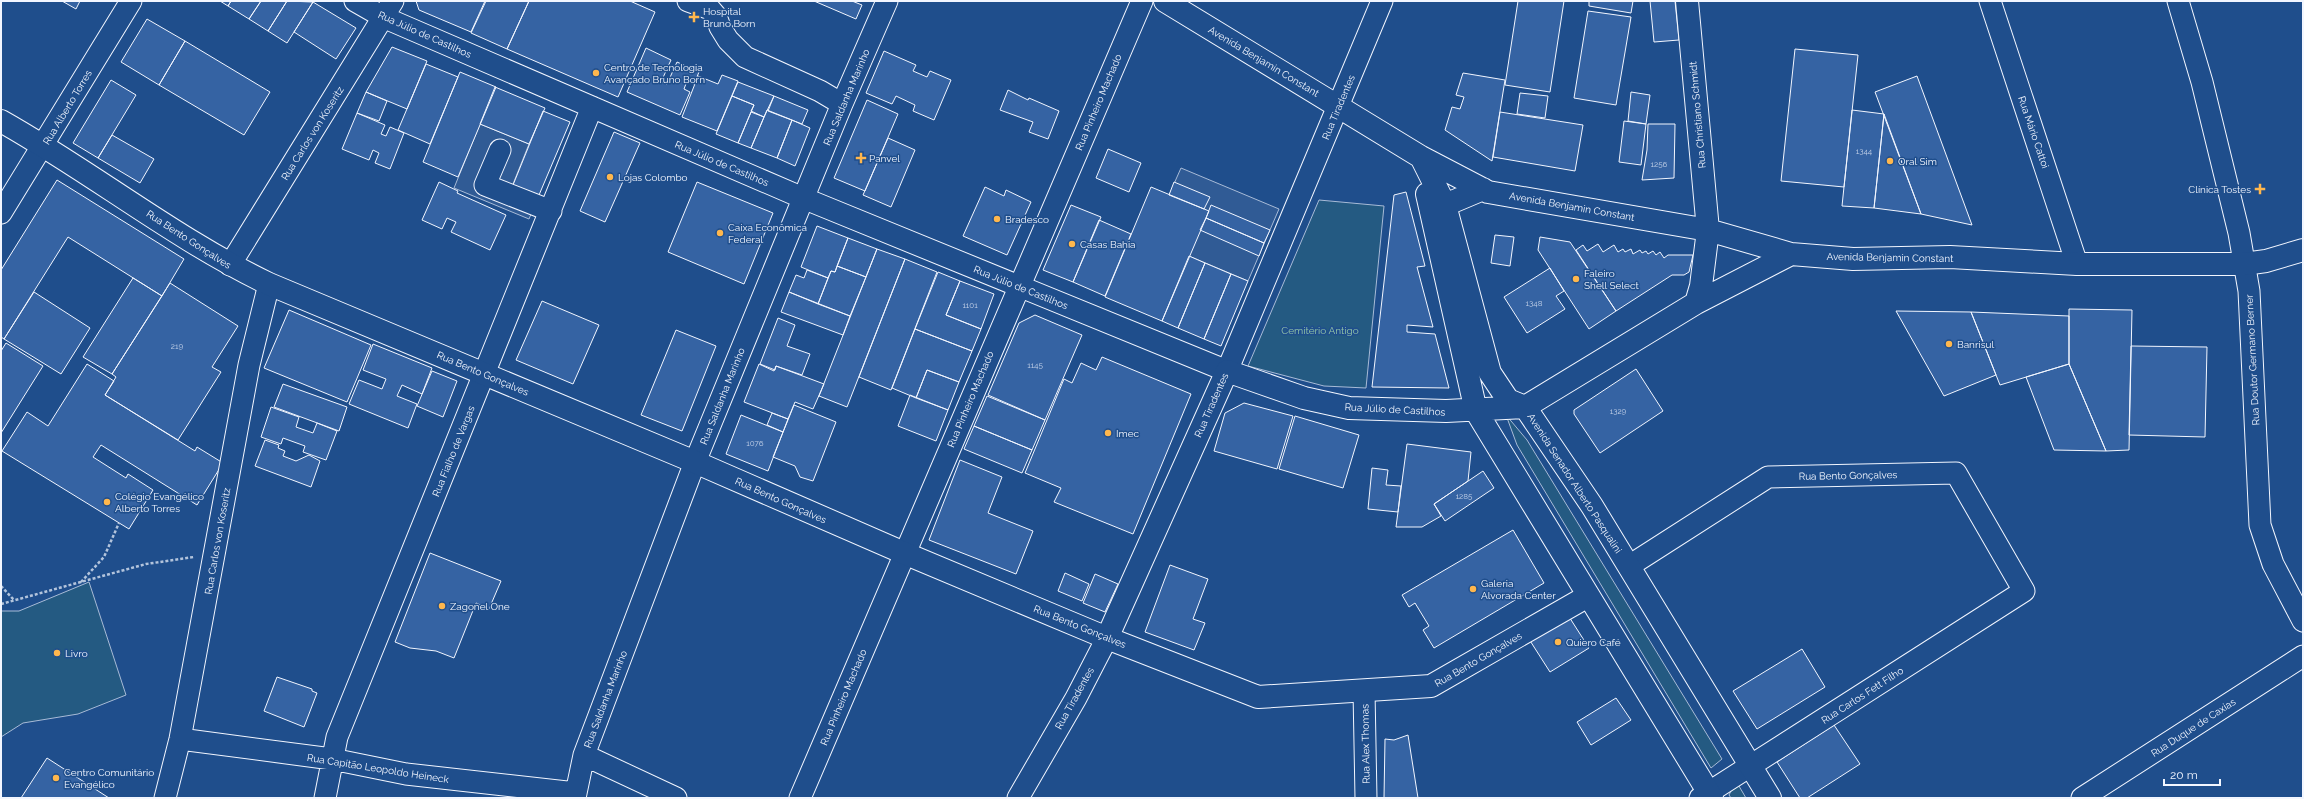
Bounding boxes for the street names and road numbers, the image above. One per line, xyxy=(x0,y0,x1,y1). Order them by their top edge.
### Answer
street label: Rua Júlio de Castilhos xyxy=(376,9,473,60)
street label: Avenida Benjamin Constant xyxy=(1207,24,1322,99)
street label: Rua Saldanha Marinho xyxy=(821,47,872,147)
street label: Rua Pinheiro Machado xyxy=(1073,52,1124,152)
street label: Rua Christiano Schmidt xyxy=(1687,60,1708,169)
street label: Rua Alberto Torres xyxy=(41,68,94,147)
street label: Rua Tiradentes xyxy=(1320,73,1357,141)
street label: Rua Carlos von Koseritz xyxy=(279,84,346,182)
street label: Rua Mário Cattoi xyxy=(2016,95,2051,170)
street label: Rua Júlio de Castilhos xyxy=(673,139,771,188)
street label: Avenida Benjamin Constant xyxy=(1508,190,1636,223)
street label: Rua Bento Gonçalves xyxy=(144,208,233,271)
street label: Avenida Benjamin Constant xyxy=(1826,251,1954,264)
street label: Rua Júlio de Castilhos xyxy=(972,263,1070,312)
street label: Rua Doutor Germano Berner xyxy=(2244,294,2261,426)
street label: Rua Saldanha Marinho xyxy=(698,346,747,446)
street label: Rua Bento Gonçalves xyxy=(435,349,531,398)
street label: Rua Pinheiro Machado xyxy=(945,349,996,449)
street label: Rua Tiradentes xyxy=(1192,371,1231,439)
street label: Rua Júlio de Castilhos xyxy=(1344,401,1446,418)
street label: Rua Fialho de Vargas xyxy=(430,404,477,498)
street label: Avenida Senador Alberto Pasqualini xyxy=(1525,411,1624,555)
street label: Rua Bento Gonçalves xyxy=(1799,469,1898,482)
street label: Rua Bento Gonçalves xyxy=(733,475,828,526)
street label: Rua Carlos von Koseritz xyxy=(203,487,232,595)
street label: Rua Bento Gonçalves xyxy=(1032,603,1128,650)
street label: Rua Bento Gonçalves xyxy=(1433,630,1524,689)
street label: Rua Pinheiro Machado xyxy=(818,647,869,747)
street label: Rua Saldanha Marinho xyxy=(582,649,629,749)
street label: Rua Tiradentes xyxy=(1053,665,1096,731)
street label: Rua Carlos Fett Filho xyxy=(1819,665,1905,726)
street label: Rua Duque de Caxias xyxy=(2149,696,2238,759)
street label: Rua Alex Thomas xyxy=(1359,704,1372,784)
street label: Rua Capitão Leopoldo Heineck xyxy=(306,752,450,785)

